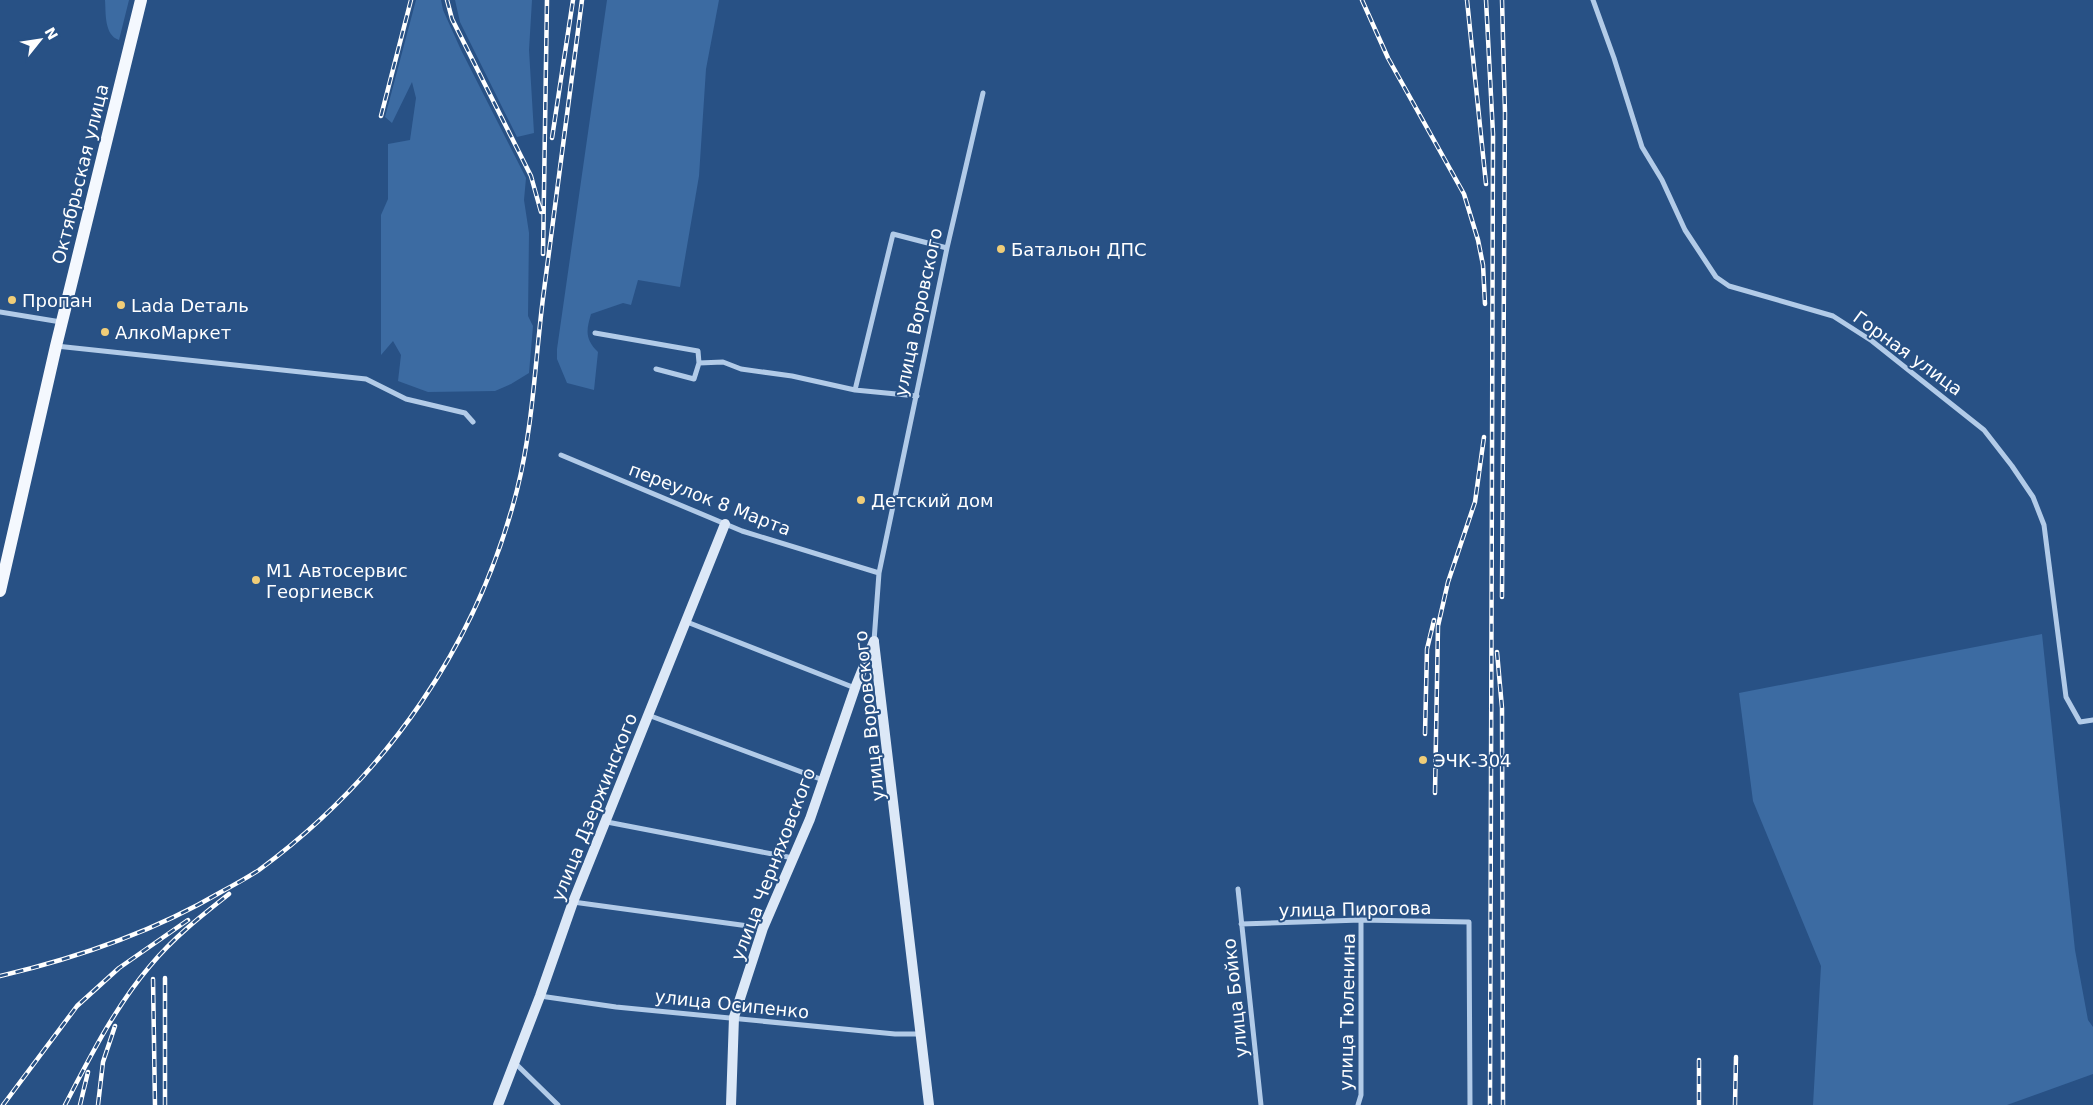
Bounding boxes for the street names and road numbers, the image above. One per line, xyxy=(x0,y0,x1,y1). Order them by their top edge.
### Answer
street label: Октябрьская улица xyxy=(47,82,113,266)
street label: улица Воровского xyxy=(890,226,946,398)
street label: Горная улица xyxy=(1849,306,1967,400)
street label: переулок 8 Марта xyxy=(626,458,794,540)
street label: улица Воровского xyxy=(850,630,888,802)
street label: улица Дзержинского xyxy=(547,710,641,904)
street label: улица Черняховского xyxy=(726,765,820,963)
street label: улица Пирогова xyxy=(1279,897,1431,921)
street label: улица Тюленина xyxy=(1335,933,1359,1091)
street label: улица Бойко xyxy=(1218,937,1252,1059)
street label: улица Осипенко xyxy=(654,985,810,1023)

